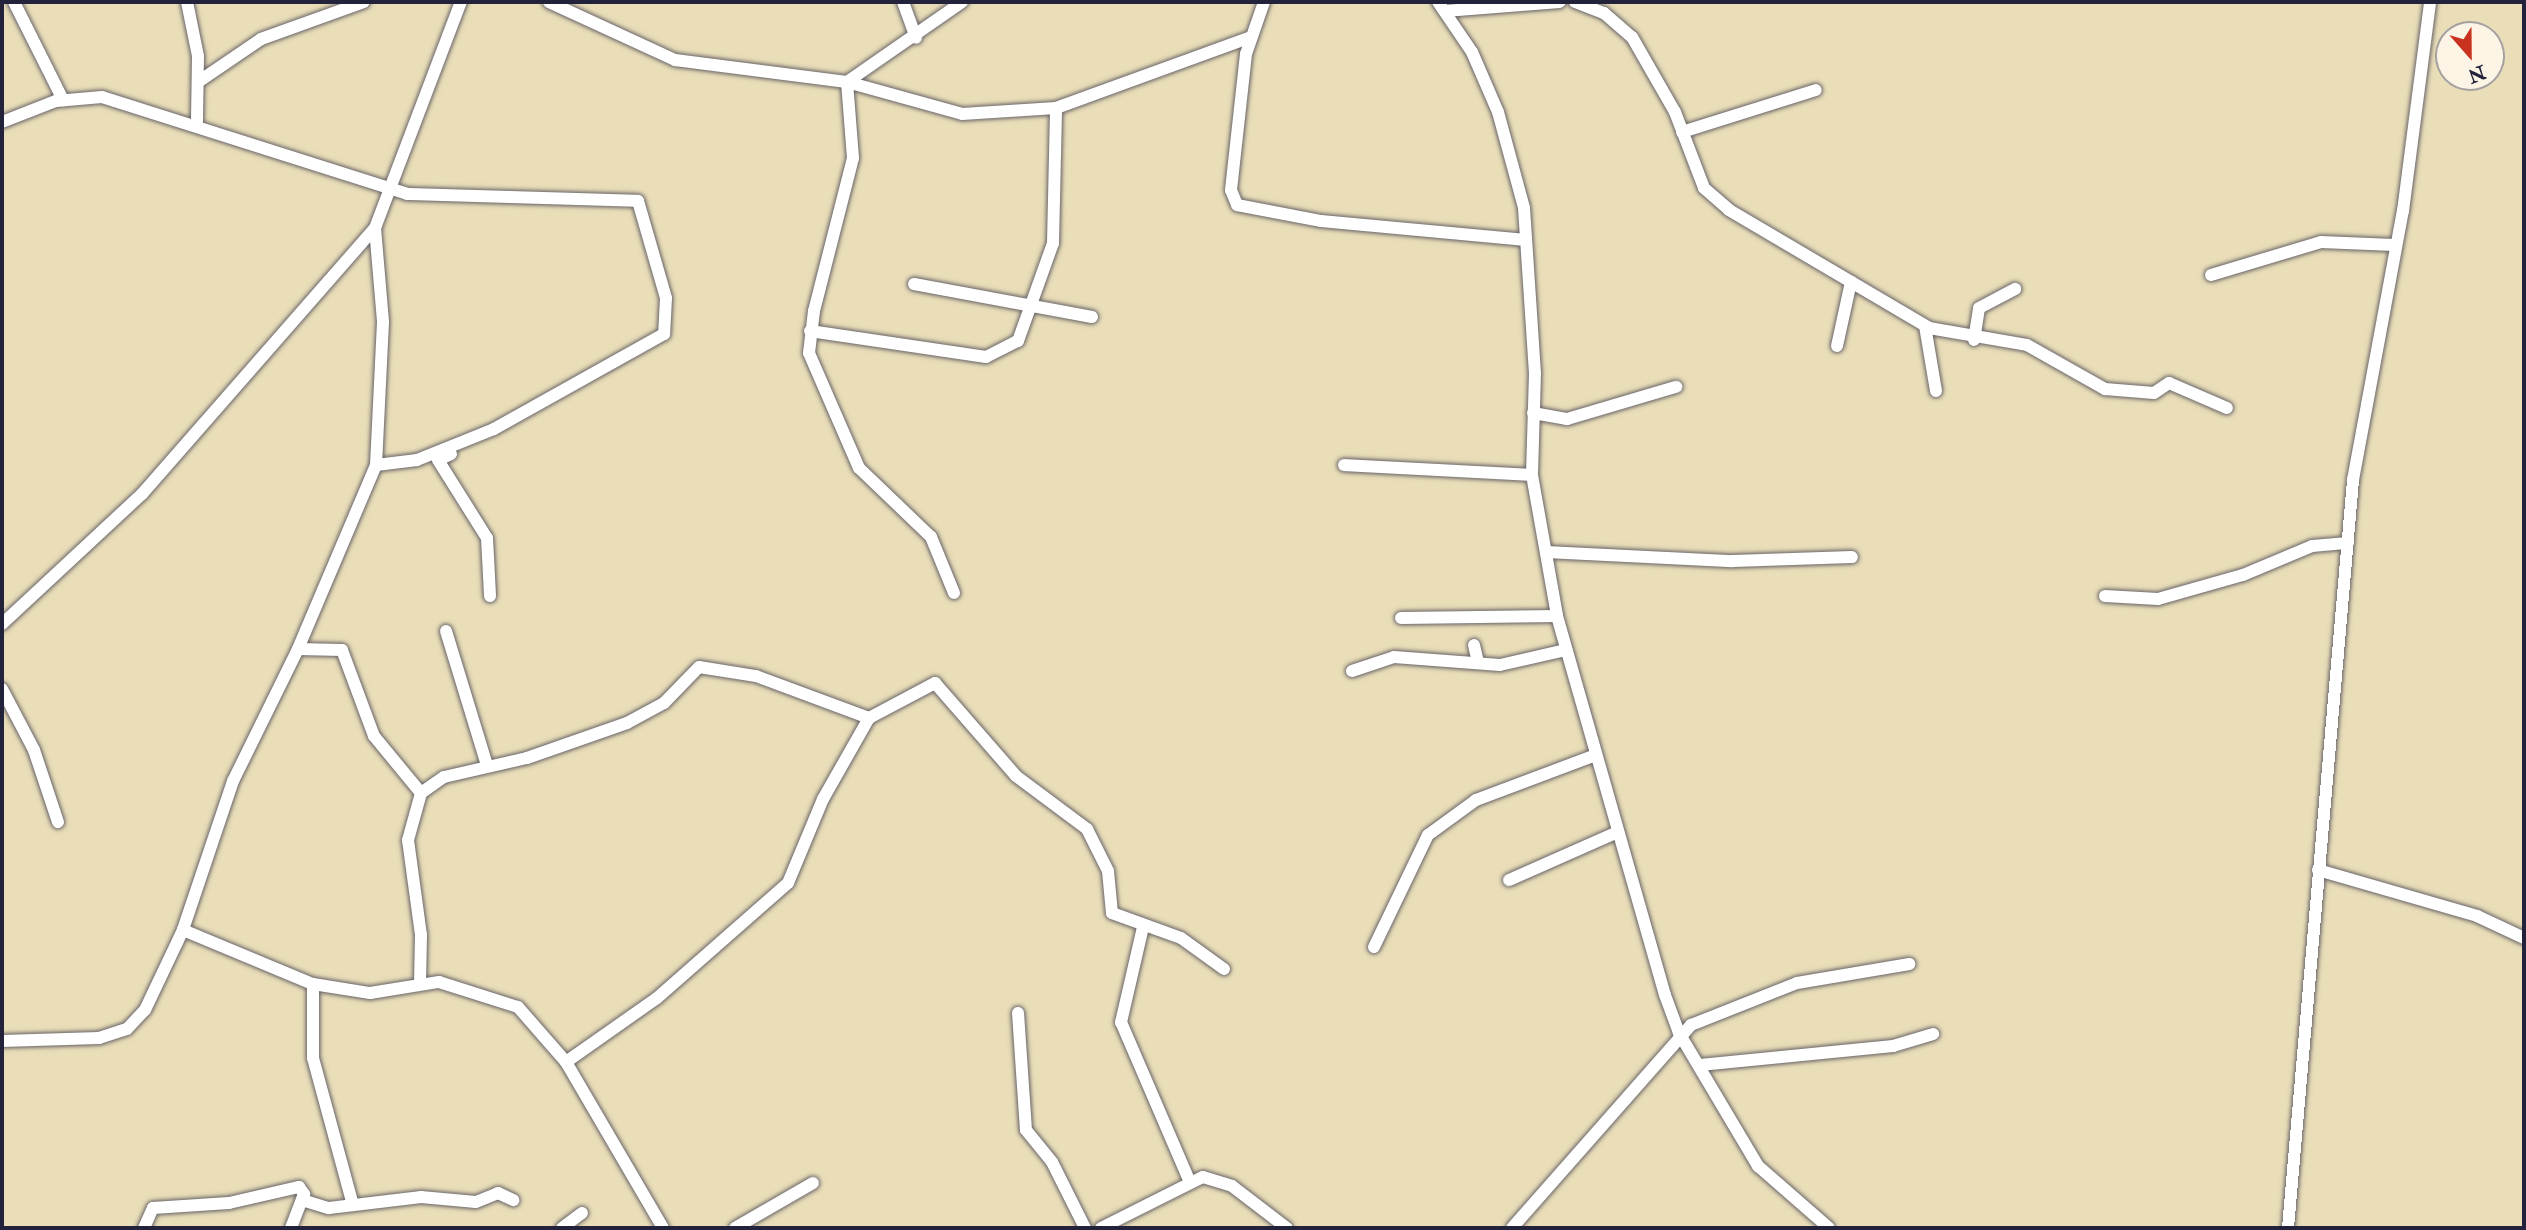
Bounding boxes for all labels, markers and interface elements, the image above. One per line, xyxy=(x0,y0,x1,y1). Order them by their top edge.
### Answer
north arrow xyxy=(2435,21,2505,91)
text: N xyxy=(2465,59,2489,88)

